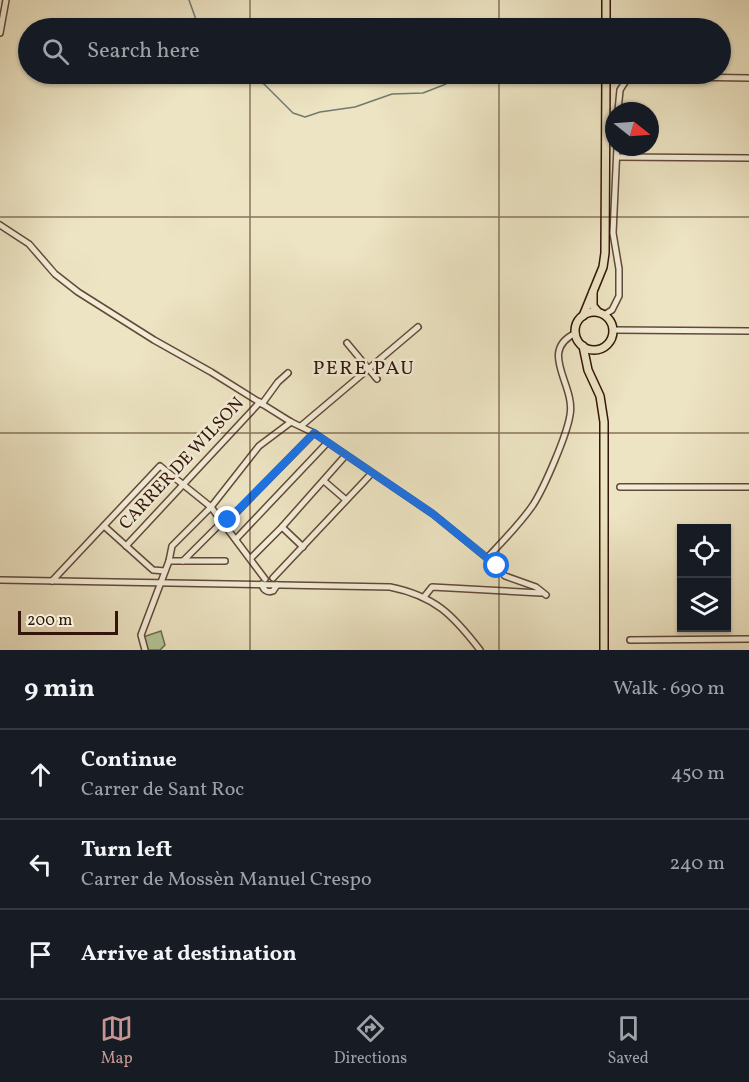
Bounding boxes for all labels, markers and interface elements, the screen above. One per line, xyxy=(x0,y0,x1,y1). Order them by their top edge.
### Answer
search box xyxy=(18,18,731,84)
icon: search xyxy=(39,35,72,68)
text: Search here xyxy=(87,36,200,67)
north arrow xyxy=(605,102,659,156)
district label: PERE PAU xyxy=(313,355,415,383)
street label: CARRER DE WILSON xyxy=(114,392,250,536)
route end xyxy=(214,506,240,532)
map controls xyxy=(677,524,731,632)
button: locate xyxy=(677,524,731,578)
route start xyxy=(483,552,509,578)
button: layers xyxy=(677,578,731,632)
scale bar xyxy=(18,608,118,636)
text: 200 m xyxy=(27,610,72,632)
text: 9 min xyxy=(24,671,95,707)
text: Walk · 690 m xyxy=(613,675,725,703)
text: Continue xyxy=(81,745,177,776)
icon: ahead xyxy=(24,758,57,791)
text: 450 m xyxy=(671,760,725,788)
text: Carrer de Sant Roc xyxy=(81,776,244,804)
text: Turn left xyxy=(81,835,172,866)
icon: left xyxy=(24,848,57,881)
text: 240 m xyxy=(670,850,725,878)
text: Carrer de Mossèn Manuel Crespo xyxy=(81,866,372,894)
icon: arrive xyxy=(24,938,57,971)
text: Arrive at destination xyxy=(81,939,297,970)
tab: Map xyxy=(100,1012,133,1070)
tab: Directions xyxy=(334,1012,407,1070)
tab: Saved xyxy=(608,1012,649,1070)

